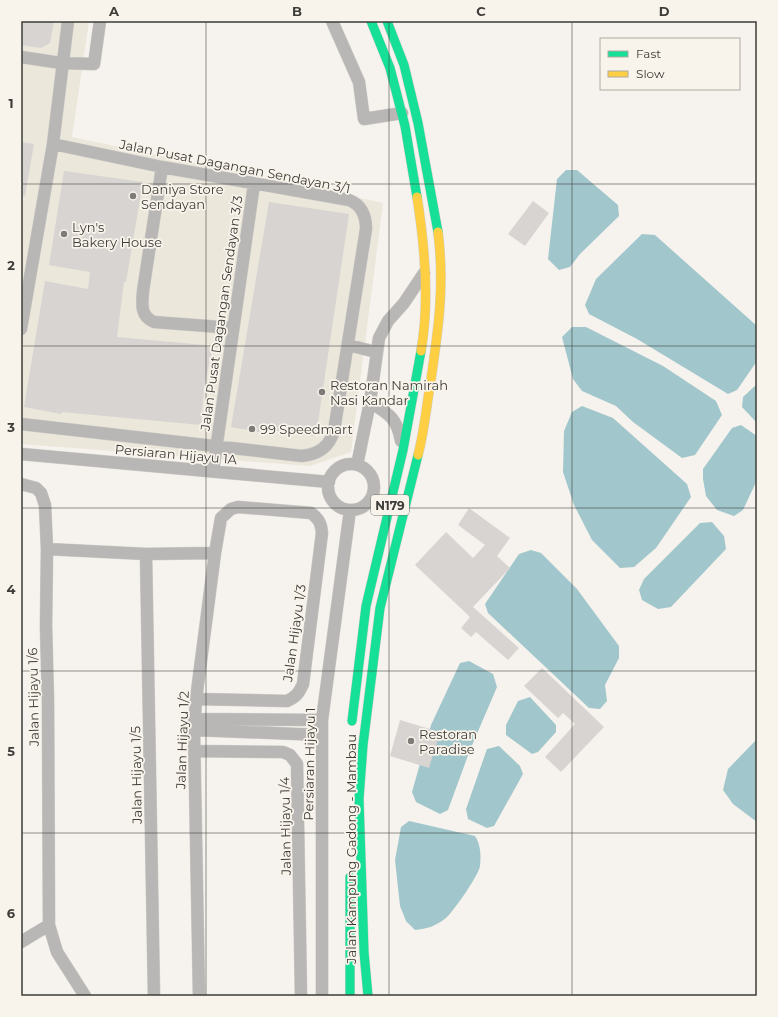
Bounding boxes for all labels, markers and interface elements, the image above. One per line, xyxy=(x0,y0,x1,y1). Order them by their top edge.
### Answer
text: A xyxy=(108,3,120,19)
text: B xyxy=(292,3,302,19)
text: C xyxy=(476,3,486,19)
text: D xyxy=(659,3,670,19)
legend xyxy=(600,38,740,90)
text: Fast xyxy=(636,46,661,61)
text: Slow xyxy=(636,66,665,81)
text: 1 xyxy=(8,95,14,111)
street label: Jalan Pusat Dagangan Sendayan 3/1 xyxy=(117,136,352,196)
place label: Daniya Store Sendayan xyxy=(141,181,224,212)
marker: Daniya Store Sendayan xyxy=(128,191,138,201)
street label: Jalan Pusat Dagangan Sendayan 3/3 xyxy=(196,194,245,433)
place label: Lyn's Bakery House xyxy=(72,219,162,250)
marker: Lyn's Bakery House xyxy=(59,229,69,239)
text: 2 xyxy=(7,257,15,273)
place label: Restoran Namirah Nasi Kandar xyxy=(330,377,448,408)
marker: Restoran Namirah Nasi Kandar xyxy=(317,387,327,397)
text: 3 xyxy=(6,419,15,435)
place label: 99 Speedmart xyxy=(260,421,353,437)
marker: 99 Speedmart xyxy=(247,424,257,434)
street label: Persiaran Hijayu 1A xyxy=(114,441,238,467)
road number: N179 xyxy=(371,495,409,515)
text: 4 xyxy=(7,581,16,597)
street label: Jalan Hijayu 1/3 xyxy=(279,583,309,684)
street label: Jalan Hijayu 1/6 xyxy=(24,648,42,747)
street label: Jalan Hijayu 1/2 xyxy=(172,691,192,790)
street label: Persiaran Hijayu 1 xyxy=(300,707,318,821)
street label: Jalan Hijayu 1/5 xyxy=(127,726,145,825)
place label: Restoran Paradise xyxy=(419,726,477,757)
street label: Jalan Kampung Gadong - Mambau xyxy=(343,734,359,965)
marker: Restoran Paradise xyxy=(406,736,416,746)
text: 5 xyxy=(7,743,15,759)
street label: Jalan Hijayu 1/4 xyxy=(276,776,294,876)
text: 6 xyxy=(7,905,16,921)

